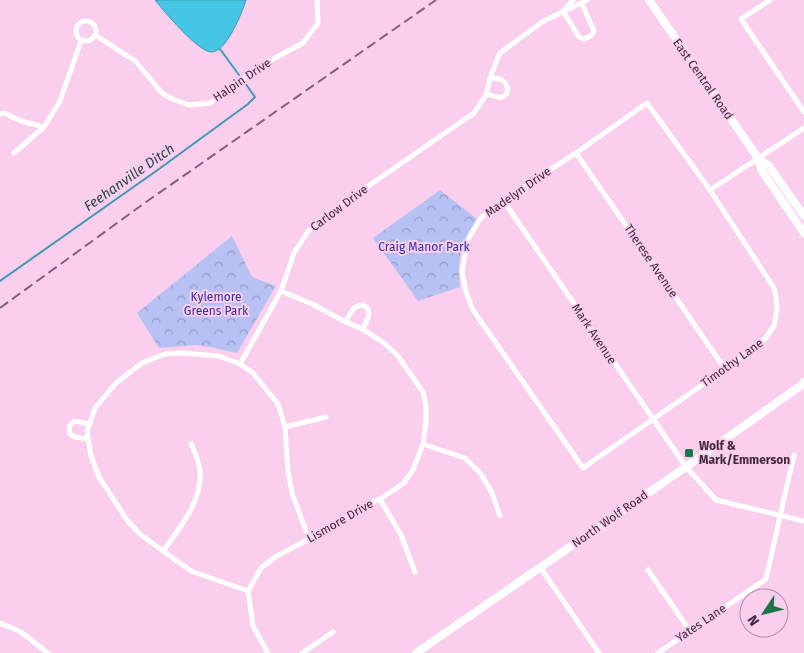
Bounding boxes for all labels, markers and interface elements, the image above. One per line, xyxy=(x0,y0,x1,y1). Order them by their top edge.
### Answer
street label: East Central Road xyxy=(670,36,736,122)
street label: Halpin Drive xyxy=(210,55,274,105)
water label: Feehanville Ditch xyxy=(81,140,178,215)
street label: Madelyn Drive xyxy=(482,164,554,220)
street label: Carlow Drive xyxy=(308,182,370,234)
street label: Therese Avenue xyxy=(621,222,681,300)
park label: Craig Manor Park xyxy=(378,240,471,254)
park label: Kylemore Greens Park xyxy=(184,290,249,318)
street label: Mark Avenue xyxy=(569,301,619,367)
street label: Timothy Lane xyxy=(698,336,766,390)
place label: Wolf & Mark/Emmerson xyxy=(699,439,790,467)
marker: Wolf & Mark/Emmerson xyxy=(683,447,695,459)
street label: North Wolf Road xyxy=(569,488,651,550)
street label: Lismore Drive xyxy=(304,496,376,546)
north arrow xyxy=(739,588,789,638)
street label: Yates Lane xyxy=(673,601,729,645)
text: N xyxy=(744,611,763,629)

